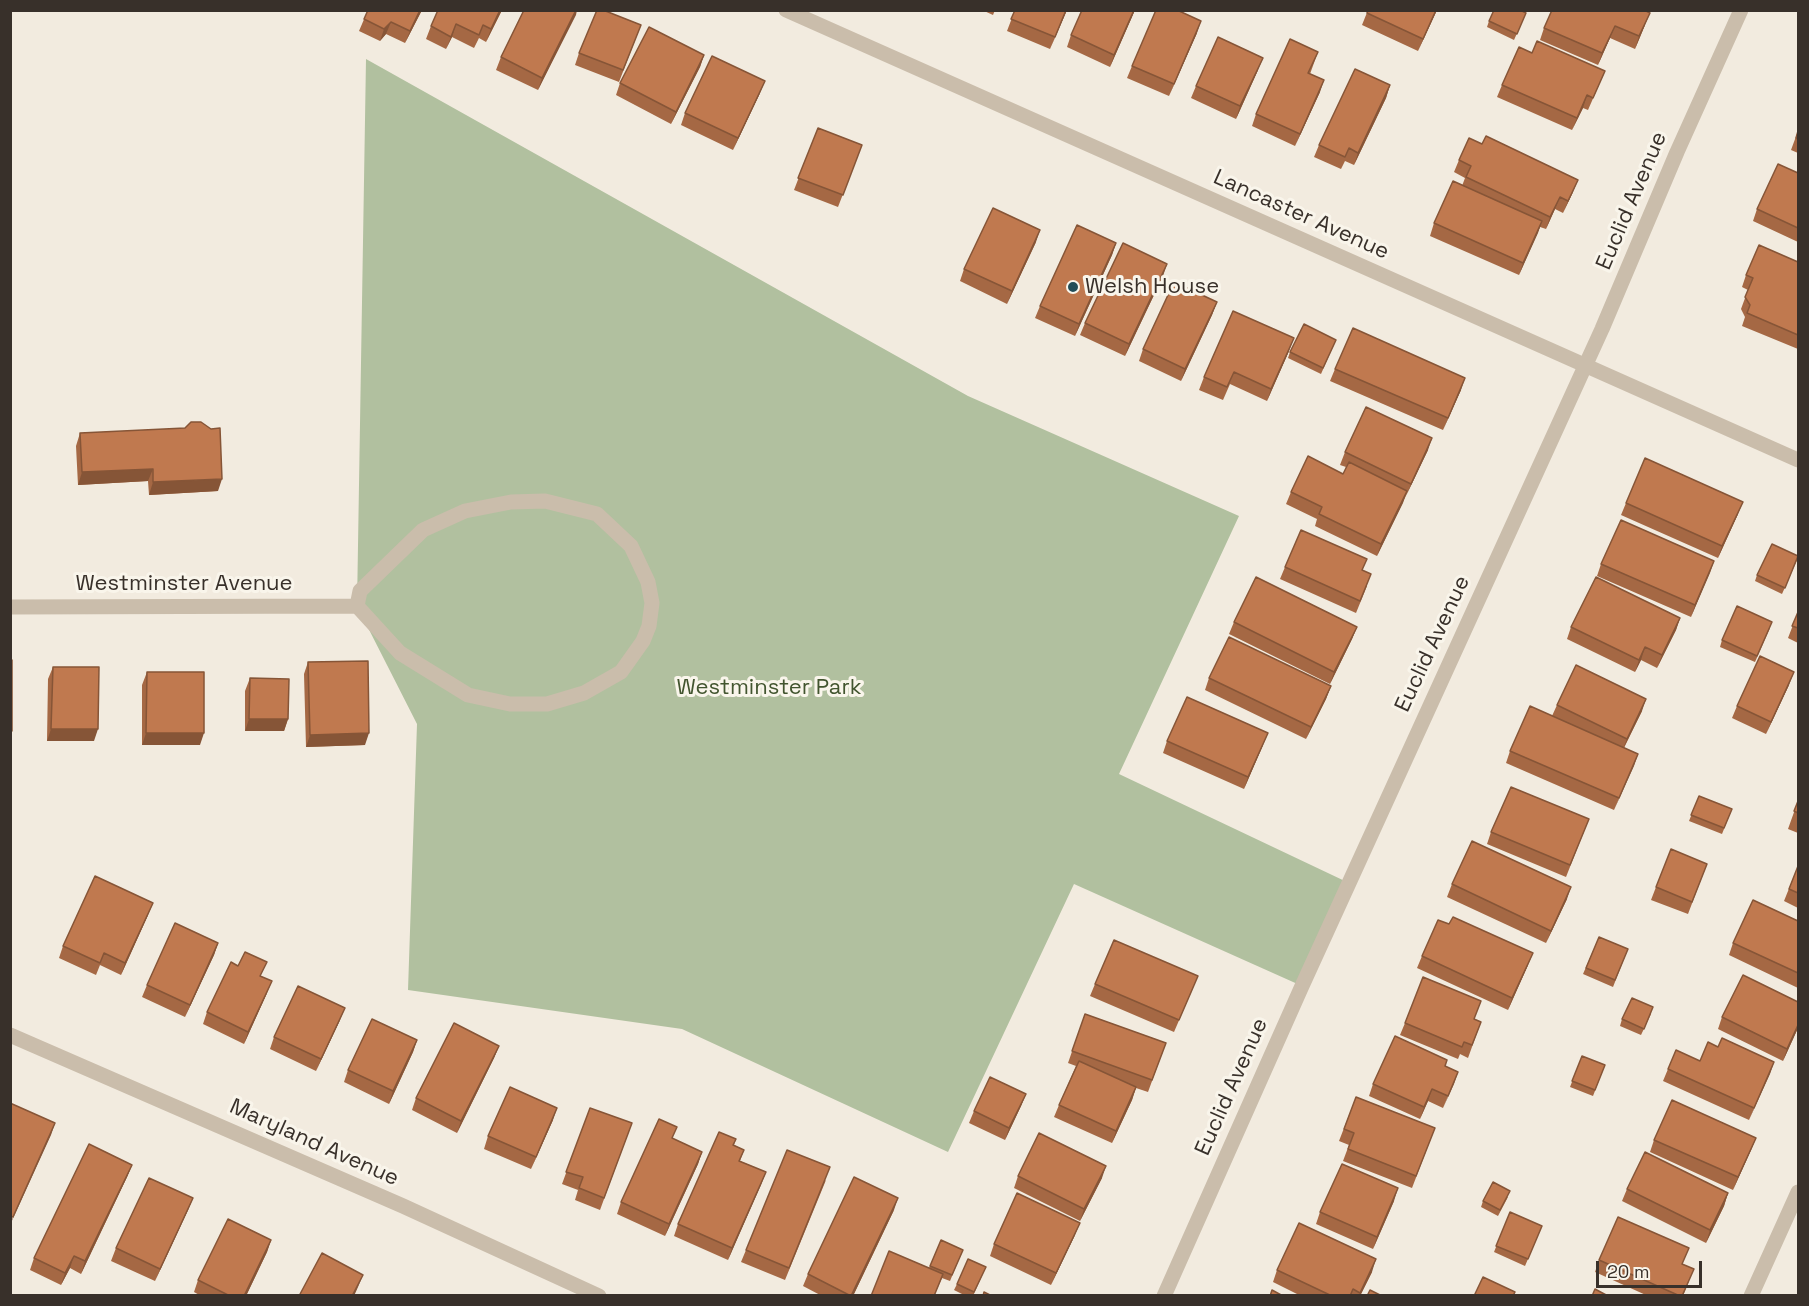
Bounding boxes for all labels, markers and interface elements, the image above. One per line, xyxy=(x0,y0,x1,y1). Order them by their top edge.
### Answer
street label: Euclid Avenue xyxy=(1591,128,1673,274)
street label: Lancaster Avenue xyxy=(1209,164,1393,266)
place label: Welsh House xyxy=(1085,274,1219,300)
marker: Welsh House xyxy=(1066,280,1080,294)
street label: Westminster Avenue xyxy=(76,571,292,597)
street label: Euclid Avenue xyxy=(1390,572,1476,716)
park label: Westminster Park xyxy=(676,675,862,701)
street label: Euclid Avenue xyxy=(1190,1014,1274,1160)
street label: Maryland Avenue xyxy=(225,1094,403,1192)
scale bar xyxy=(1599,1249,1706,1287)
text: 20 m xyxy=(1607,1260,1650,1283)

